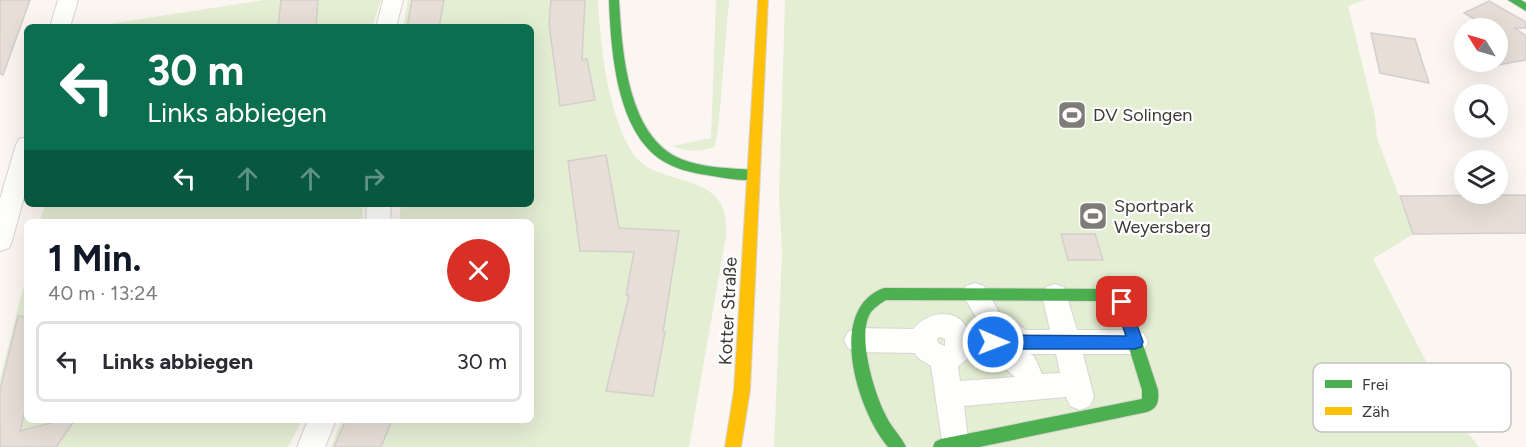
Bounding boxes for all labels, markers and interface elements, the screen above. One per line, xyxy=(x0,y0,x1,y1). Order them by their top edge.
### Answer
north arrow xyxy=(1454,18,1508,72)
map controls xyxy=(1454,18,1508,204)
text: 30 m xyxy=(147,45,244,96)
icon: left xyxy=(48,48,126,126)
button: search xyxy=(1454,84,1508,138)
text: Links abbiegen xyxy=(147,96,327,129)
sports icon: DV Solingen xyxy=(1056,99,1088,131)
place label: DV Solingen xyxy=(1093,104,1192,126)
button: layers xyxy=(1454,150,1508,204)
icon: left xyxy=(168,162,201,195)
icon: ahead xyxy=(231,162,264,195)
icon: ahead xyxy=(294,162,327,195)
icon: right xyxy=(357,162,390,195)
place label: Sportpark Weyersberg xyxy=(1114,195,1211,238)
sports icon: Sportpark Weyersberg xyxy=(1077,200,1109,232)
text: 1 Min. xyxy=(48,237,141,280)
button: close xyxy=(447,239,510,302)
street label: Kotter Straße xyxy=(714,256,742,366)
pin xyxy=(1096,276,1147,327)
text: 40 m · 13:24 xyxy=(48,281,158,305)
icon: arrive xyxy=(1105,285,1138,318)
position arrow xyxy=(961,310,1025,374)
icon: left xyxy=(51,345,84,378)
text: Links abbiegen xyxy=(102,348,253,375)
text: 30 m xyxy=(457,348,507,375)
legend xyxy=(1313,363,1511,432)
text: Frei xyxy=(1362,375,1388,394)
text: Zäh xyxy=(1362,402,1389,421)

